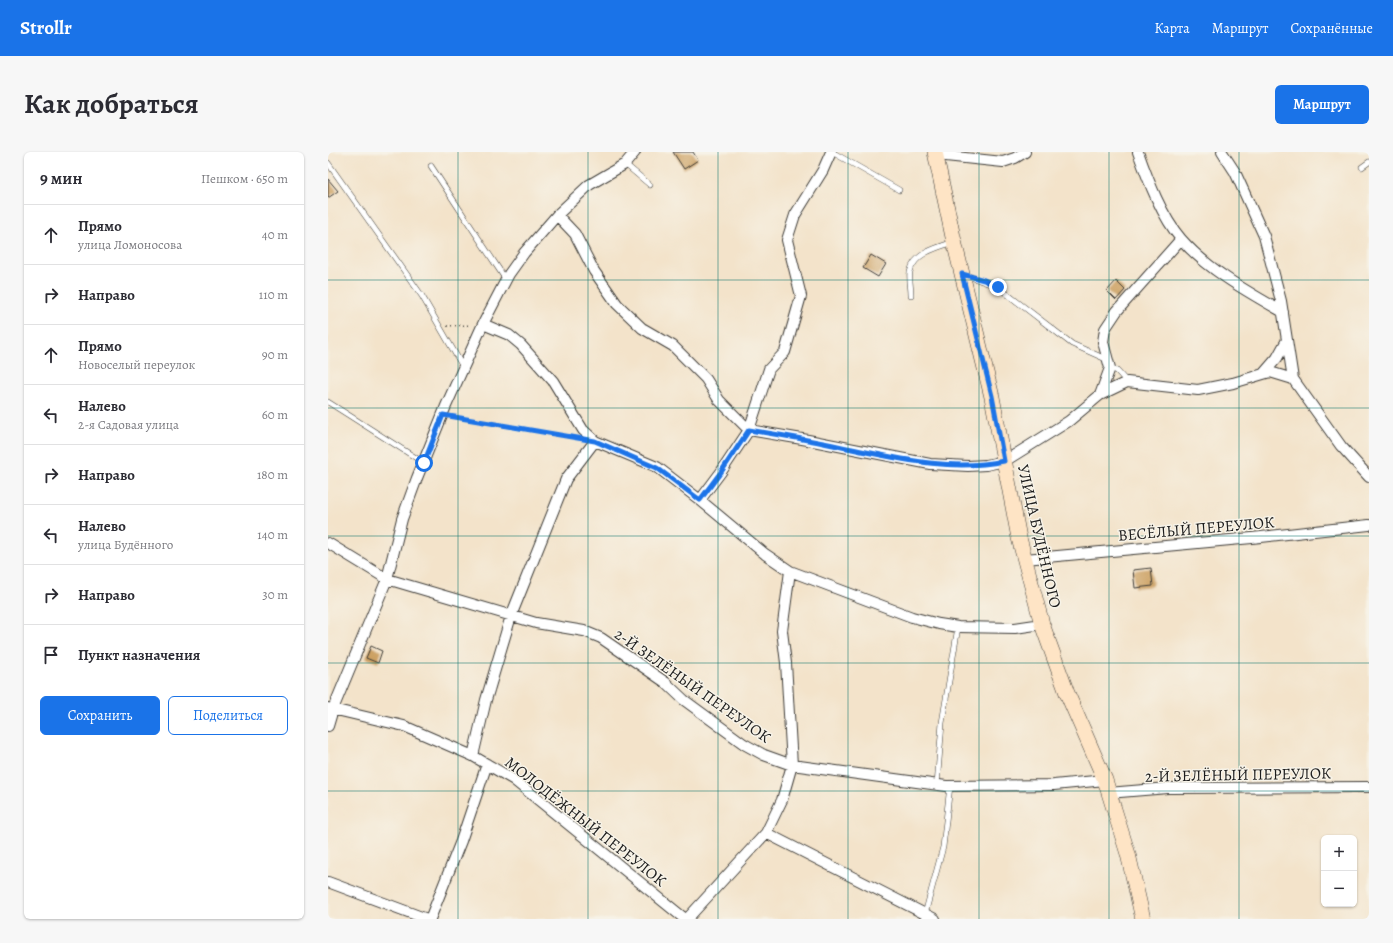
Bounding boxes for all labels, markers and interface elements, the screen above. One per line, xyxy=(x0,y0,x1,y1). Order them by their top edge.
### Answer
text: Strollr xyxy=(20,15,72,41)
text: Карта xyxy=(1155,19,1190,38)
text: Маршрут xyxy=(1212,19,1268,38)
text: Сохранённые xyxy=(1290,19,1373,38)
text: Как добраться xyxy=(24,85,199,123)
button: Маршрут xyxy=(1275,85,1369,124)
text: 9 мин xyxy=(40,167,82,190)
text: Пешком · 650 m xyxy=(201,170,288,187)
text: Прямо xyxy=(78,216,122,236)
icon: ahead xyxy=(40,224,62,246)
text: 40 m xyxy=(262,226,288,243)
text: улица Ломоносова xyxy=(78,236,182,253)
route end xyxy=(989,278,1007,296)
icon: right xyxy=(40,284,62,306)
text: Направо xyxy=(78,285,135,305)
text: 110 m xyxy=(259,286,288,303)
text: Прямо xyxy=(78,336,122,356)
icon: ahead xyxy=(40,344,62,366)
text: 90 m xyxy=(262,346,288,363)
text: Новоселый переулок xyxy=(78,356,195,373)
text: Налево xyxy=(78,396,126,416)
icon: left xyxy=(40,404,62,426)
text: 60 m xyxy=(262,406,288,423)
text: 2-я Садовая улица xyxy=(78,416,179,433)
route start xyxy=(415,454,433,472)
street label: УЛИЦА БУДЁННОГО xyxy=(1012,462,1066,610)
icon: right xyxy=(40,464,62,486)
text: Направо xyxy=(78,465,135,485)
text: 180 m xyxy=(257,466,288,483)
street label: ВЕСЁЛЫЙ ПЕРЕУЛОК xyxy=(1117,511,1276,547)
text: Налево xyxy=(78,516,126,536)
icon: left xyxy=(40,524,62,546)
text: 140 m xyxy=(257,526,288,543)
text: улица Будённого xyxy=(78,536,173,553)
icon: right xyxy=(40,584,62,606)
text: Направо xyxy=(78,585,135,605)
text: 30 m xyxy=(262,586,288,603)
street label: 2-Й ЗЕЛЁНЫЙ ПЕРЕУЛОК xyxy=(610,623,776,749)
icon: arrive xyxy=(40,644,62,666)
text: Пункт назначения xyxy=(78,645,200,665)
button: Сохранить xyxy=(40,696,160,735)
button: Поделиться xyxy=(168,696,288,735)
street label: МОЛОДЁЖНЫЙ ПЕРЕУЛОК xyxy=(500,752,671,892)
street label: 2-Й ЗЕЛЁНЫЙ ПЕРЕУЛОК xyxy=(1145,762,1332,788)
map controls xyxy=(1321,835,1357,907)
button: + xyxy=(1321,835,1357,871)
button: − xyxy=(1321,871,1357,907)

